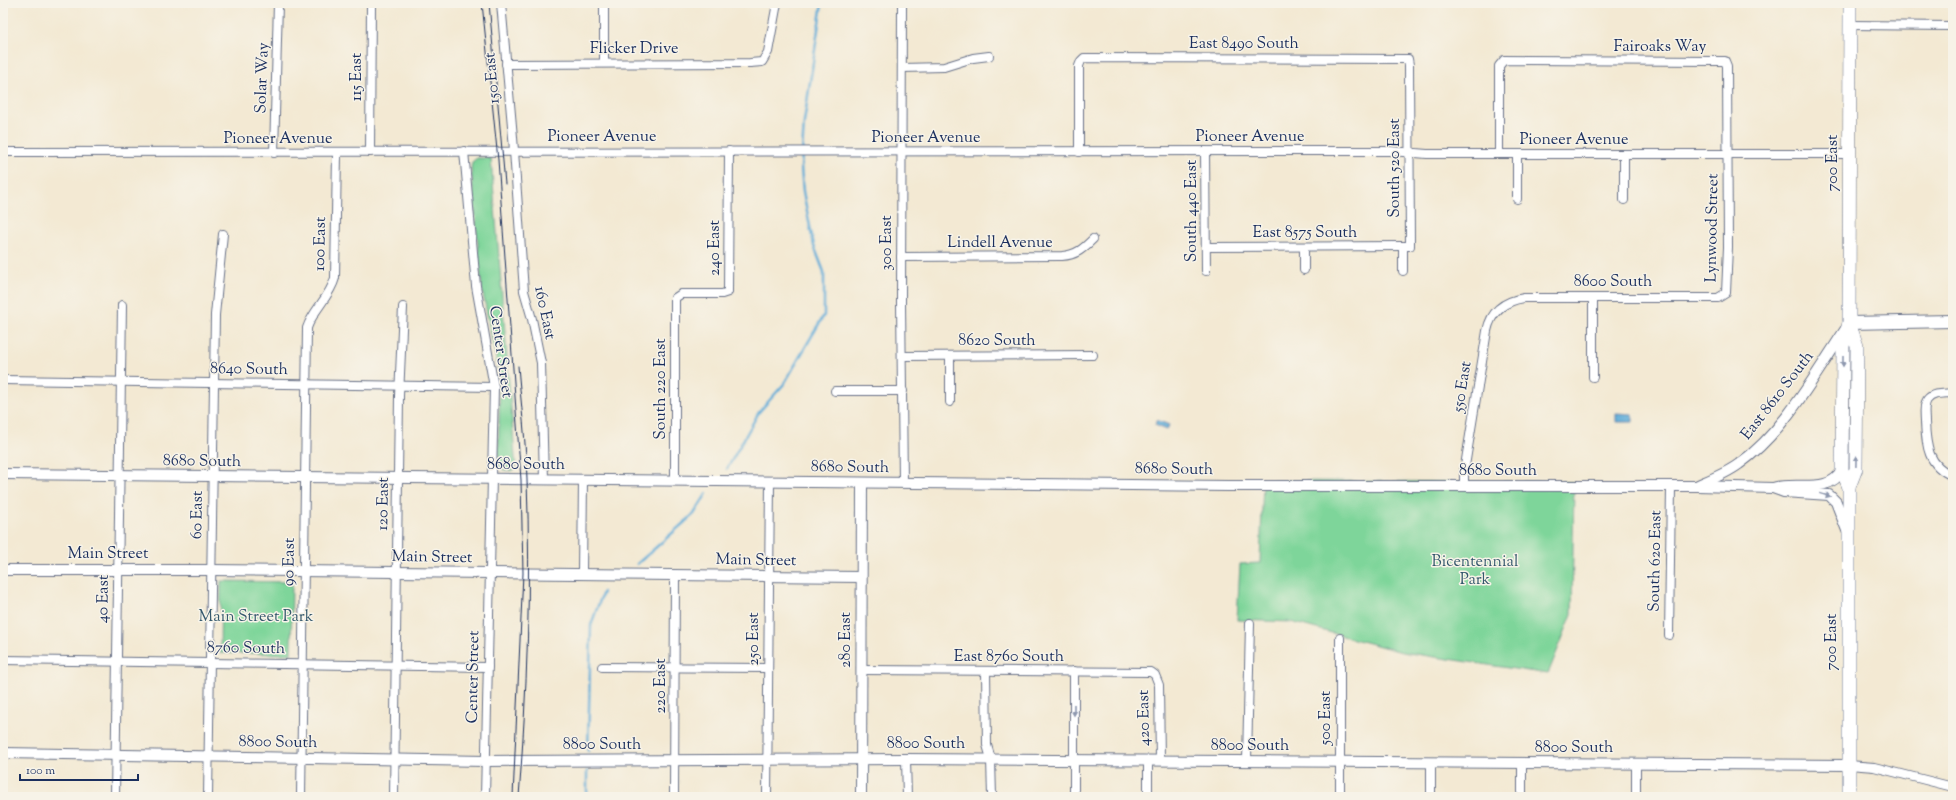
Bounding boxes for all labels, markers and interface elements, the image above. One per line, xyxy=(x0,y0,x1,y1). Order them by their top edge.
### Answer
street label: East 8490 South xyxy=(1189,33,1300,56)
street label: Fairoaks Way xyxy=(1614,36,1707,59)
street label: Flicker Drive xyxy=(590,38,678,61)
street label: Solar Way xyxy=(250,42,276,114)
street label: 150 East xyxy=(479,51,507,105)
street label: 115 East xyxy=(346,52,369,101)
street label: South 520 East xyxy=(1384,118,1407,218)
street label: Pioneer Avenue xyxy=(547,126,657,149)
street label: Pioneer Avenue xyxy=(1195,126,1305,149)
street label: Pioneer Avenue xyxy=(871,127,981,150)
street label: Pioneer Avenue xyxy=(223,128,333,151)
street label: Pioneer Avenue xyxy=(1519,129,1629,152)
street label: 700 East xyxy=(1822,134,1845,191)
street label: South 440 East xyxy=(1181,159,1204,262)
street label: Lynwood Street xyxy=(1701,173,1725,283)
street label: 300 East xyxy=(876,215,899,271)
street label: 100 East xyxy=(309,216,333,271)
street label: 240 East xyxy=(704,219,727,276)
street label: East 8575 South xyxy=(1253,222,1358,245)
street label: Lindell Avenue xyxy=(947,232,1053,255)
street label: 8600 South xyxy=(1574,271,1653,294)
street label: 160 East xyxy=(527,284,561,342)
street label: Center Street xyxy=(482,304,518,400)
street label: 8620 South xyxy=(958,330,1036,353)
street label: South 220 East xyxy=(650,338,673,440)
street label: East 8610 South xyxy=(1736,346,1821,445)
one-way arrow xyxy=(1840,355,1846,368)
street label: 8640 South xyxy=(210,358,289,382)
street label: 550 East xyxy=(1447,359,1478,415)
street label: 8680 South xyxy=(163,450,242,474)
street label: 8680 South xyxy=(487,454,566,477)
one-way arrow xyxy=(1853,454,1859,467)
street label: 8680 South xyxy=(811,456,890,480)
street label: 8680 South xyxy=(1135,458,1214,482)
street label: 8680 South xyxy=(1459,460,1538,483)
street label: 120 East xyxy=(372,476,396,531)
street label: 60 East xyxy=(186,490,210,540)
one-way arrow xyxy=(1820,492,1832,498)
street label: South 620 East xyxy=(1644,509,1668,612)
street label: 90 East xyxy=(278,537,302,586)
street label: Main Street xyxy=(68,543,149,566)
street label: Main Street xyxy=(391,546,473,570)
street label: Main Street xyxy=(715,549,797,573)
park label: Bicentennial Park xyxy=(1432,551,1519,592)
street label: 40 East xyxy=(92,574,116,623)
park label: Main Street Park xyxy=(199,606,314,629)
street label: 280 East xyxy=(835,611,858,668)
street label: 250 East xyxy=(743,612,766,666)
street label: 700 East xyxy=(1821,613,1844,670)
street label: Center Street xyxy=(462,630,486,724)
street label: 8760 South xyxy=(207,637,286,661)
street label: East 8760 South xyxy=(954,646,1065,669)
street label: 220 East xyxy=(650,658,673,714)
street label: 420 East xyxy=(1133,689,1157,746)
street label: 500 East xyxy=(1315,690,1338,746)
one-way arrow xyxy=(1071,704,1077,717)
street label: 8800 South xyxy=(238,731,318,755)
street label: 8800 South xyxy=(887,733,966,756)
street label: 8800 South xyxy=(563,734,642,757)
street label: 8800 South xyxy=(1211,735,1290,758)
street label: 8800 South xyxy=(1535,737,1614,760)
scale bar xyxy=(20,756,138,782)
text: 100 m xyxy=(26,762,55,780)

